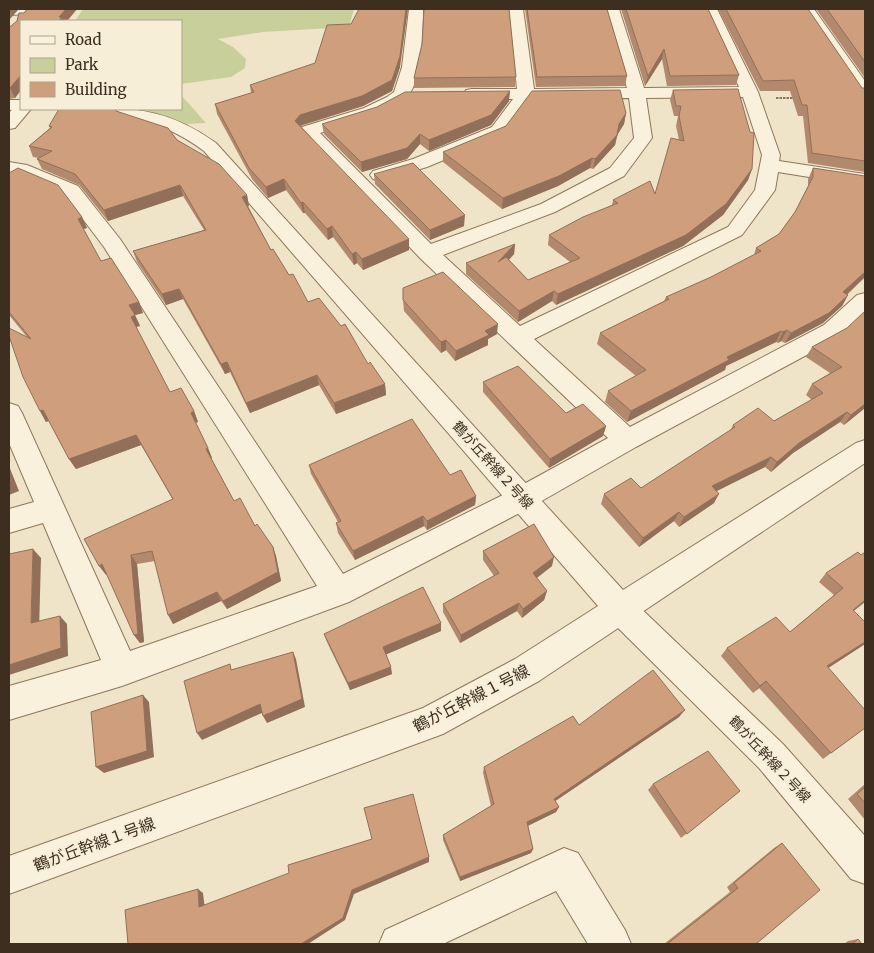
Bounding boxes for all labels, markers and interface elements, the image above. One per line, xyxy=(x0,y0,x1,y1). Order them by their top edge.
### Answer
legend xyxy=(20,20,182,110)
text: Road xyxy=(65,30,101,49)
text: Park xyxy=(65,55,99,74)
text: Building xyxy=(65,80,127,99)
street label: 鶴が丘幹線２号線 xyxy=(449,417,537,513)
street label: 鶴が丘幹線１号線 xyxy=(409,660,533,736)
street label: 鶴が丘幹線２号線 xyxy=(725,712,815,806)
street label: 鶴が丘幹線１号線 xyxy=(30,813,158,875)

